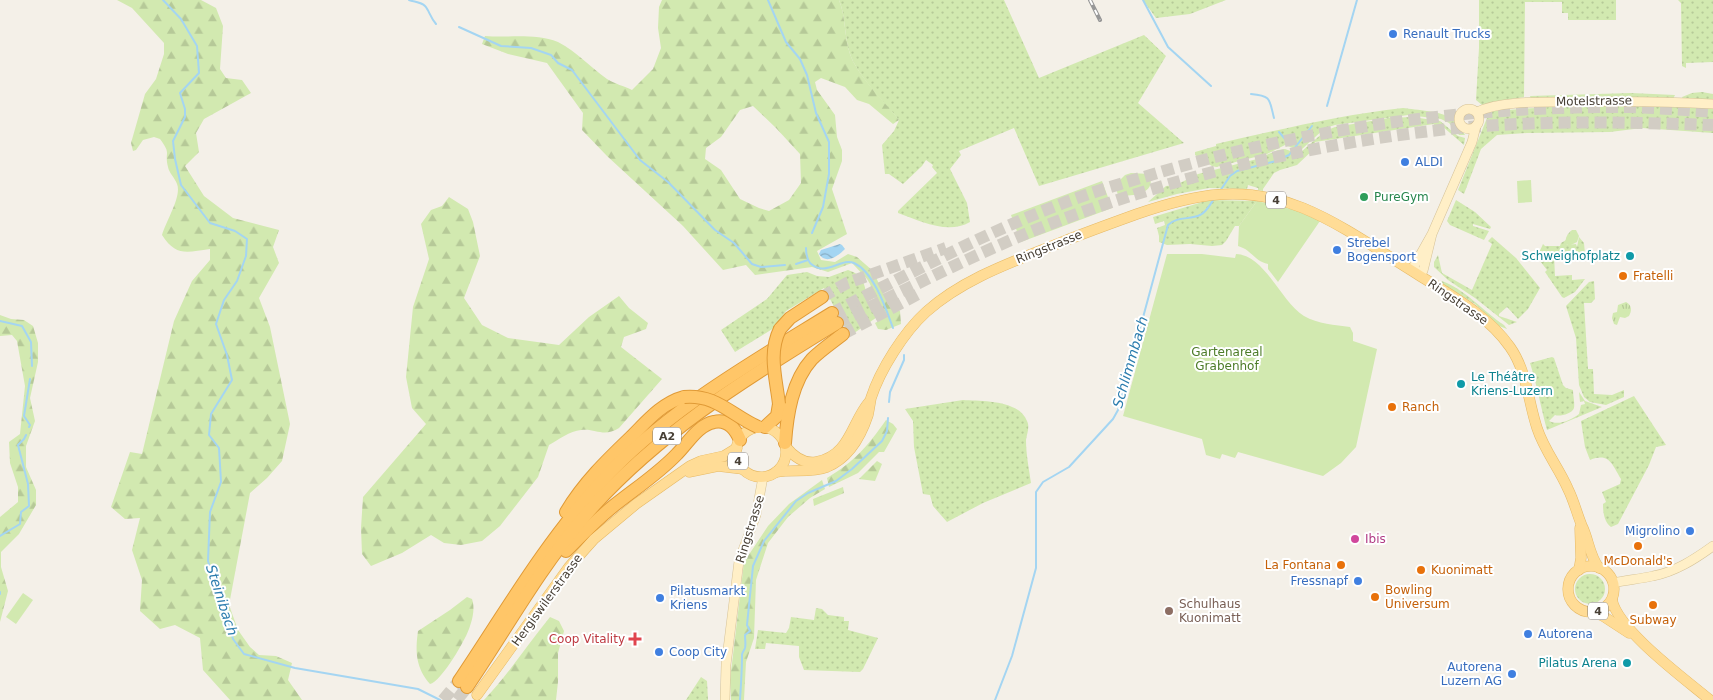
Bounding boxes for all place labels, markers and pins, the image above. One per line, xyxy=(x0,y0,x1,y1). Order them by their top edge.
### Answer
place label: Renault Trucks xyxy=(1403,27,1491,41)
marker: Renault Trucks xyxy=(1387,28,1399,40)
place label: ALDI xyxy=(1415,155,1443,169)
marker: ALDI xyxy=(1399,156,1411,168)
place label: PureGym xyxy=(1374,190,1429,204)
marker: PureGym xyxy=(1358,191,1370,203)
place label: Strebel Bogensport xyxy=(1347,236,1416,264)
marker: Strebel Bogensport xyxy=(1331,244,1343,256)
place label: Schweighofplatz xyxy=(1522,249,1620,263)
marker: Schweighofplatz xyxy=(1624,250,1636,262)
place label: Fratelli xyxy=(1633,269,1673,283)
marker: Fratelli xyxy=(1617,270,1629,282)
place label: Le Théâtre Kriens-Luzern xyxy=(1471,370,1553,398)
marker: Le Théâtre Kriens-Luzern xyxy=(1455,378,1467,390)
place label: Ranch xyxy=(1402,400,1439,414)
marker: Ranch xyxy=(1386,401,1398,413)
place label: Migrolino xyxy=(1625,524,1680,538)
marker: Migrolino xyxy=(1684,525,1696,537)
place label: Ibis xyxy=(1365,532,1386,546)
marker: Ibis xyxy=(1349,533,1361,545)
marker: McDonald's xyxy=(1632,540,1644,552)
place label: McDonald's xyxy=(1604,554,1673,568)
place label: La Fontana xyxy=(1265,558,1331,572)
marker: La Fontana xyxy=(1335,559,1347,571)
place label: Kuonimatt xyxy=(1431,563,1493,577)
marker: Kuonimatt xyxy=(1415,564,1427,576)
place label: Fressnapf xyxy=(1291,574,1349,588)
marker: Fressnapf xyxy=(1352,575,1364,587)
place label: Bowling Universum xyxy=(1385,583,1450,611)
place label: Pilatusmarkt Kriens xyxy=(670,584,745,612)
marker: Bowling Universum xyxy=(1369,591,1381,603)
marker: Pilatusmarkt Kriens xyxy=(654,592,666,604)
place label: Schulhaus Kuonimatt xyxy=(1179,597,1241,625)
marker: Subway xyxy=(1647,599,1659,611)
marker: Schulhaus Kuonimatt xyxy=(1163,605,1175,617)
place label: Subway xyxy=(1629,613,1677,627)
place label: Autorena xyxy=(1538,627,1593,641)
marker: Autorena xyxy=(1522,628,1534,640)
place label: Coop Vitality xyxy=(549,632,625,646)
marker: Coop Vitality xyxy=(629,633,641,645)
place label: Coop City xyxy=(669,645,727,659)
marker: Coop City xyxy=(653,646,665,658)
place label: Pilatus Arena xyxy=(1538,656,1617,670)
marker: Pilatus Arena xyxy=(1621,657,1633,669)
place label: Autorena Luzern AG xyxy=(1441,660,1502,688)
marker: Autorena Luzern AG xyxy=(1506,668,1518,680)

